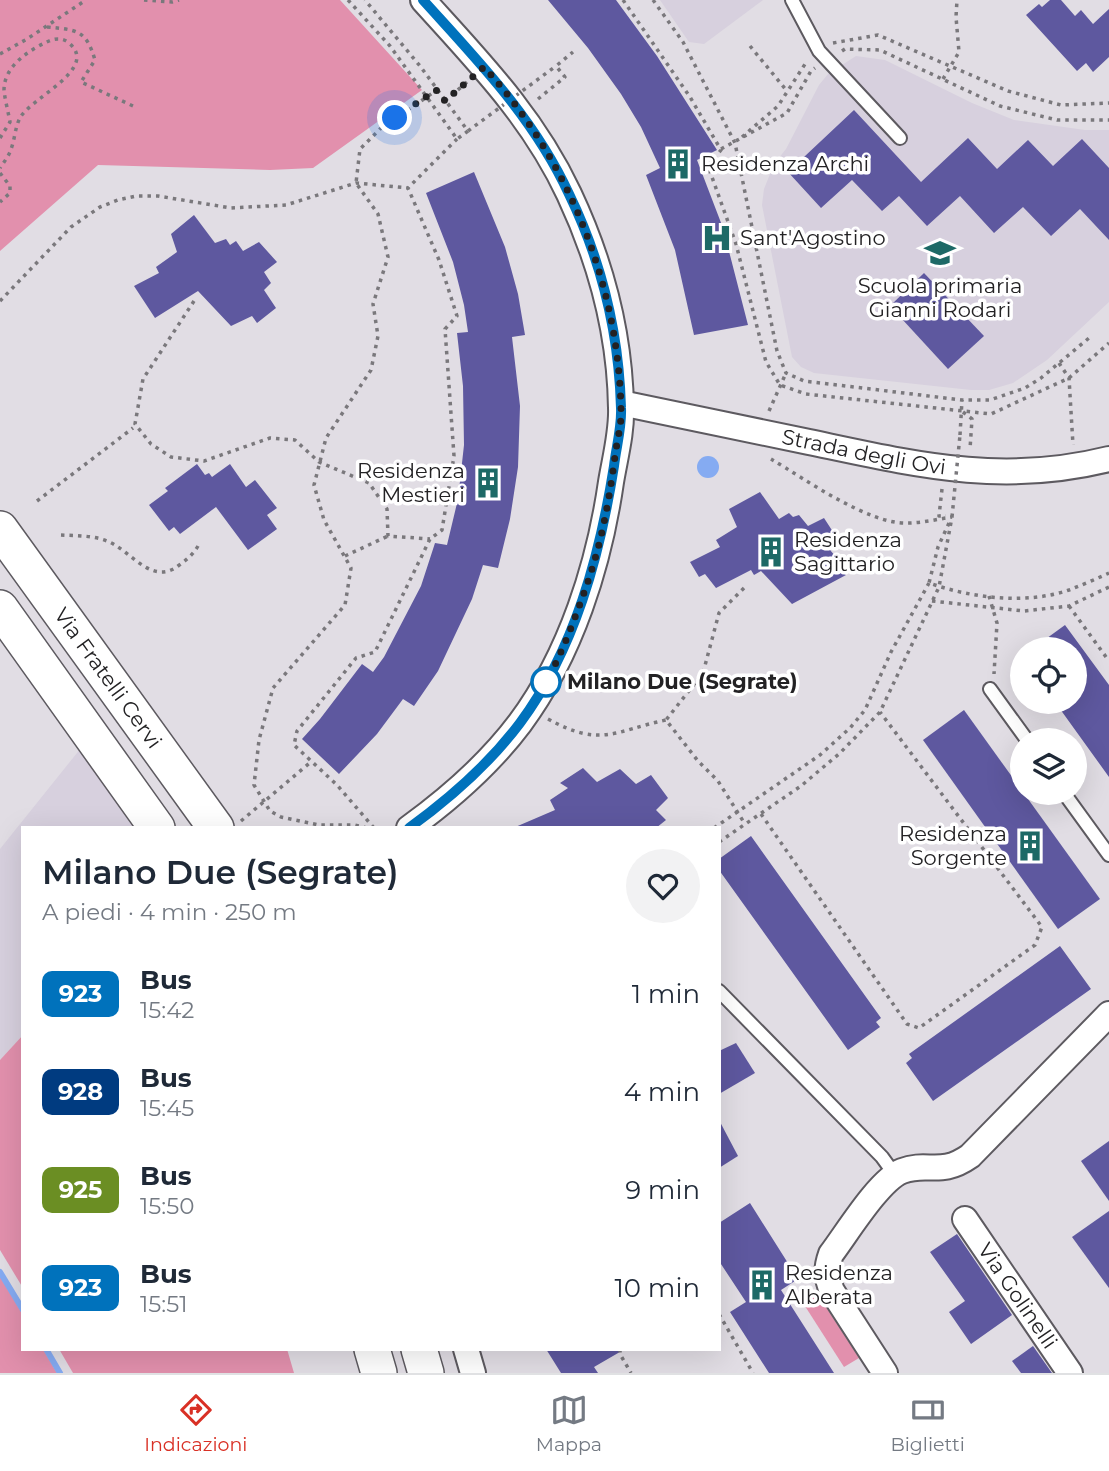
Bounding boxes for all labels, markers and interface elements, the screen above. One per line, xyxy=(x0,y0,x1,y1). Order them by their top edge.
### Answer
your location xyxy=(377,100,412,135)
building icon: Residenza Archi xyxy=(661,147,695,181)
place label: Residenza Archi xyxy=(701,151,869,176)
hospital icon: Sant'Agostino xyxy=(700,221,734,255)
place label: Sant'Agostino xyxy=(740,225,886,250)
school or university icon: Scuola primaria Gianni Rodari xyxy=(923,236,957,270)
place label: Scuola primaria Gianni Rodari xyxy=(858,273,1022,322)
street label: Strada degli Ovi xyxy=(780,424,947,479)
place label: Residenza Mestieri xyxy=(357,458,465,507)
building icon: Residenza Mestieri xyxy=(471,466,505,500)
place label: Residenza Sagittario xyxy=(794,527,902,576)
building icon: Residenza Sagittario xyxy=(754,535,788,569)
street label: Via Fratelli Cervi xyxy=(49,603,167,753)
map controls xyxy=(1010,637,1087,805)
button: locate xyxy=(1010,637,1087,714)
marker: Milano Due (Segrate) xyxy=(531,667,561,697)
place label: Milano Due (Segrate) xyxy=(567,669,798,694)
button: layers xyxy=(1010,728,1087,805)
place label: Residenza Sorgente xyxy=(899,821,1007,870)
building icon: Residenza Sorgente xyxy=(1013,829,1047,863)
button: heart xyxy=(626,849,700,923)
text: Milano Due (Segrate) xyxy=(42,852,399,892)
text: A piedi · 4 min · 250 m xyxy=(42,898,297,926)
text: Bus xyxy=(140,964,192,996)
text: 1 min xyxy=(632,978,700,1010)
text: 923 xyxy=(59,979,102,1008)
text: 15:42 xyxy=(140,996,194,1024)
text: Bus xyxy=(140,1062,192,1094)
text: 4 min xyxy=(624,1076,700,1108)
text: 928 xyxy=(58,1077,103,1106)
text: 15:45 xyxy=(140,1094,194,1122)
text: Bus xyxy=(140,1160,192,1192)
text: 9 min xyxy=(625,1174,700,1206)
text: 925 xyxy=(59,1175,102,1204)
text: 15:50 xyxy=(140,1192,194,1220)
street label: Via Golinelli xyxy=(973,1238,1063,1353)
text: Bus xyxy=(140,1258,192,1290)
place label: Residenza Alberata xyxy=(785,1260,893,1309)
building icon: Residenza Alberata xyxy=(745,1268,779,1302)
text: 10 min xyxy=(614,1272,700,1304)
text: 923 xyxy=(59,1273,102,1302)
text: 15:51 xyxy=(140,1290,188,1318)
tab: Indicazioni xyxy=(144,1391,247,1456)
tab: Mappa xyxy=(536,1391,602,1456)
tab: Biglietti xyxy=(890,1391,965,1456)

